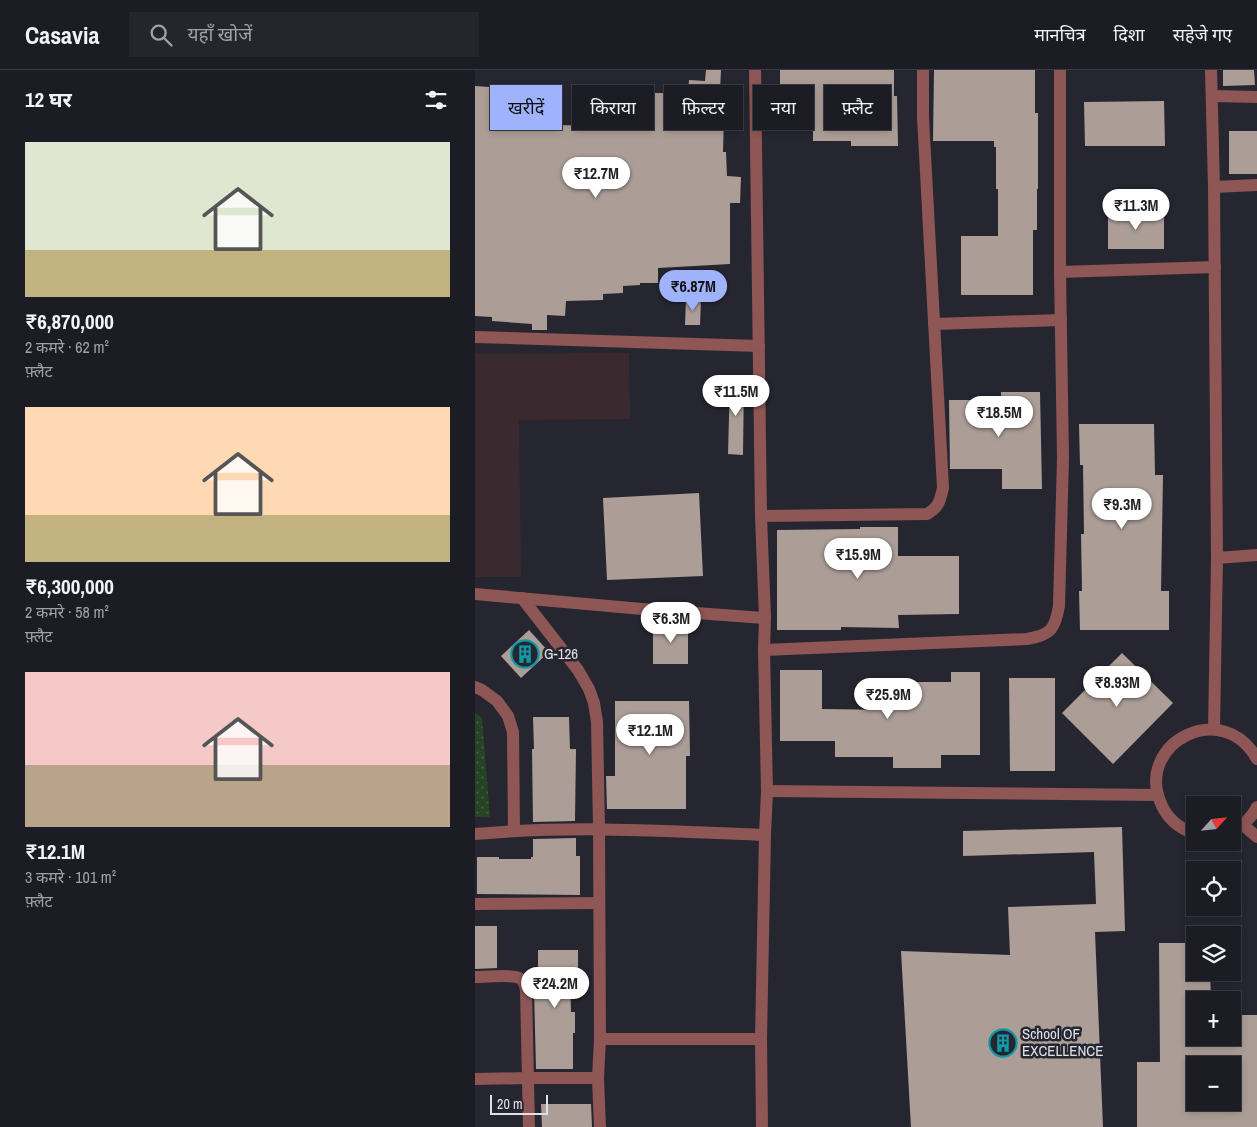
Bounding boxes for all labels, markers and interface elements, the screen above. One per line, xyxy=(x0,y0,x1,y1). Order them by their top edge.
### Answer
search box xyxy=(129,12,479,57)
text: Casavia xyxy=(25,19,99,51)
icon: search xyxy=(147,21,175,49)
text: यहाँ खोजें xyxy=(187,21,252,47)
text: मानचित्र xyxy=(1034,22,1086,47)
text: दिशा xyxy=(1114,22,1145,47)
text: सहेजे गए xyxy=(1173,22,1232,47)
text: 12 घर xyxy=(25,85,72,114)
chip: खरीदें xyxy=(490,85,562,130)
chip: किराया xyxy=(572,85,654,130)
chip: फ़िल्टर xyxy=(664,85,743,130)
chip: नया xyxy=(753,85,814,130)
chip: फ़्लैट xyxy=(824,85,891,130)
icon: filters xyxy=(422,86,450,114)
pin: ₹12.7M xyxy=(555,156,637,199)
text: ₹12.7M xyxy=(573,162,619,184)
icon: home xyxy=(193,174,283,264)
pin: ₹11.3M xyxy=(1095,189,1177,231)
text: ₹11.3M xyxy=(1113,194,1159,216)
pin: ₹6.87M xyxy=(652,270,734,312)
text: ₹6.87M xyxy=(670,275,716,297)
text: ₹6,870,000 xyxy=(25,307,114,336)
text: 2 कमरे · 62 m² xyxy=(25,336,109,358)
text: फ़्लैट xyxy=(25,360,53,382)
pin: ₹11.5M xyxy=(695,374,777,417)
text: ₹11.5M xyxy=(713,380,759,402)
pin: ₹18.5M xyxy=(958,396,1040,438)
text: ₹18.5M xyxy=(976,401,1022,423)
icon: home xyxy=(193,439,283,529)
pin: ₹9.3M xyxy=(1087,488,1157,530)
text: ₹9.3M xyxy=(1103,493,1141,515)
pin: ₹15.9M xyxy=(817,538,899,580)
text: ₹15.9M xyxy=(835,543,881,565)
text: ₹6,300,000 xyxy=(25,572,114,601)
text: 2 कमरे · 58 m² xyxy=(25,601,109,623)
pin: ₹6.3M xyxy=(636,602,706,644)
text: ₹6.3M xyxy=(652,607,690,629)
text: फ़्लैट xyxy=(25,625,53,647)
building icon: G-126 xyxy=(510,639,540,669)
place label: G-126 xyxy=(544,643,578,664)
pin: ₹8.93M xyxy=(1076,666,1158,708)
text: ₹8.93M xyxy=(1094,671,1140,693)
pin: ₹25.9M xyxy=(847,678,929,720)
text: ₹25.9M xyxy=(865,683,911,705)
icon: home xyxy=(193,704,283,794)
pin: ₹12.1M xyxy=(609,714,691,756)
text: ₹12.1M xyxy=(627,719,673,741)
north arrow xyxy=(1186,796,1241,851)
map controls xyxy=(1186,796,1241,1111)
text: ₹12.1M xyxy=(25,837,85,866)
button: locate xyxy=(1186,861,1241,916)
text: 3 कमरे · 101 m² xyxy=(25,866,116,888)
text: फ़्लैट xyxy=(25,890,53,912)
button: layers xyxy=(1186,926,1241,981)
pin: ₹24.2M xyxy=(514,966,596,1009)
text: ₹24.2M xyxy=(532,972,578,994)
button: + xyxy=(1186,991,1241,1046)
place label: School OF EXCELLENCE xyxy=(1022,1023,1103,1061)
building icon: School OF EXCELLENCE xyxy=(988,1028,1018,1058)
button: − xyxy=(1186,1056,1241,1111)
scale bar xyxy=(490,1092,547,1115)
text: 20 m xyxy=(497,1095,523,1113)

